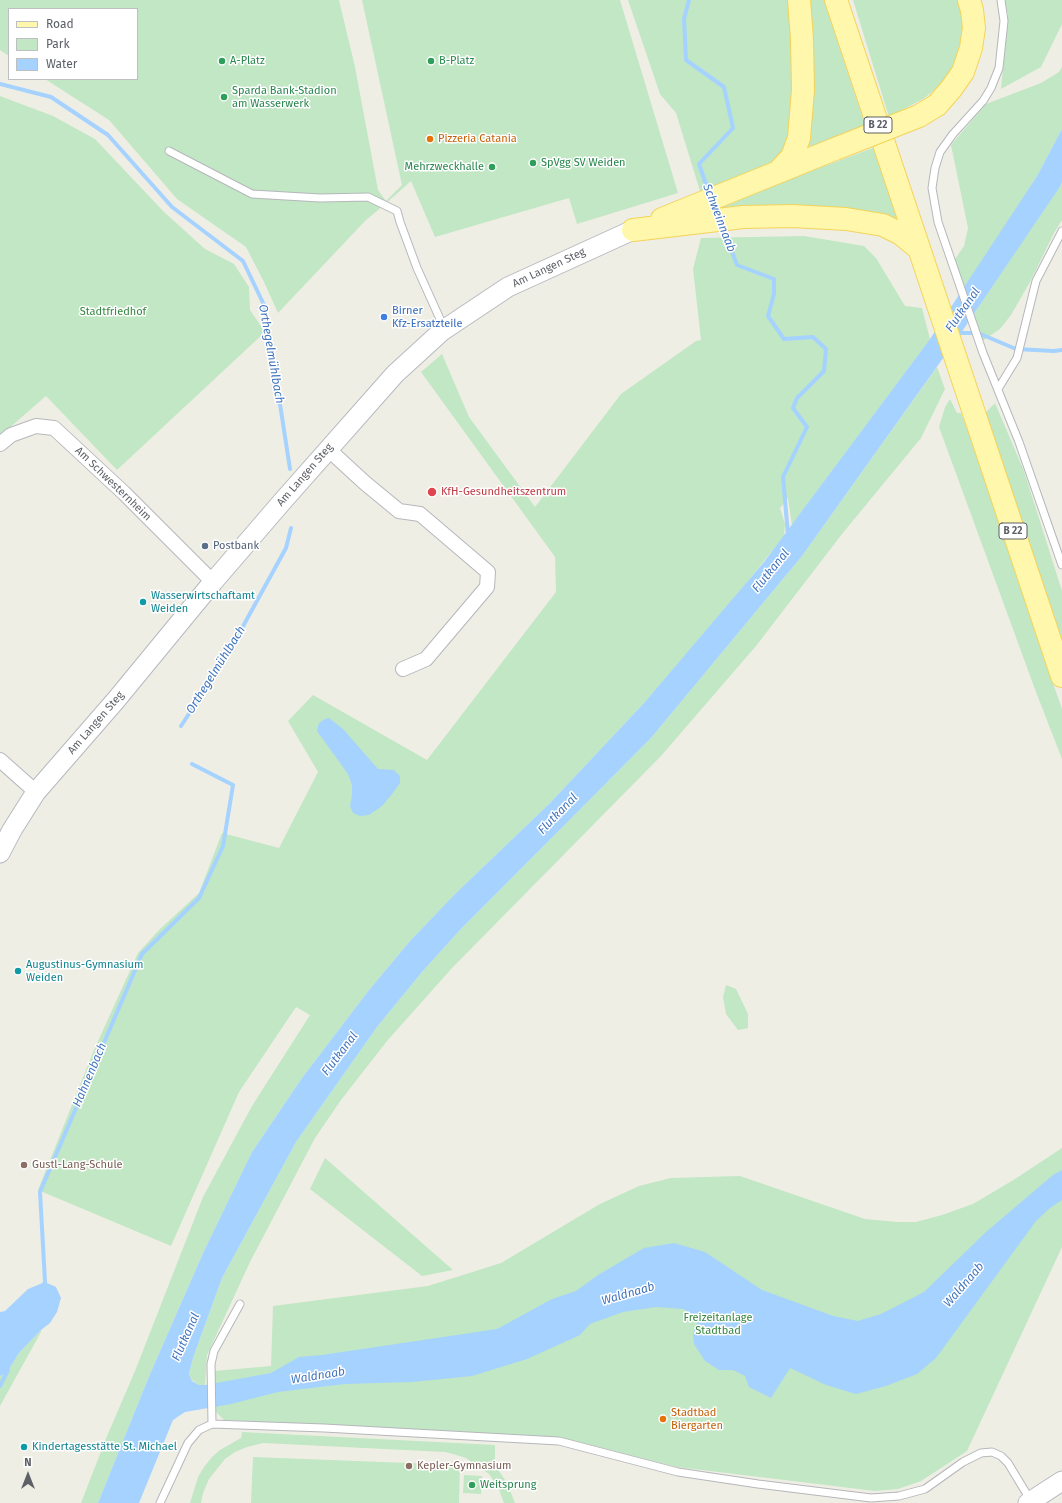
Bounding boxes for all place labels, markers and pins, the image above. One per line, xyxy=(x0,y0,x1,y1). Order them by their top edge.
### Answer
place label: A-Platz xyxy=(230,54,265,68)
place label: B-Platz xyxy=(439,54,474,68)
marker: A-Platz xyxy=(217,56,227,66)
marker: B-Platz xyxy=(426,56,436,66)
place label: Sparda Bank-Stadion am Wasserwerk xyxy=(232,84,337,110)
marker: Sparda Bank-Stadion am Wasserwerk xyxy=(219,92,229,102)
place label: Pizzeria Catania xyxy=(438,132,517,146)
marker: Pizzeria Catania xyxy=(425,134,435,144)
place label: SpVgg SV Weiden xyxy=(541,156,626,170)
marker: SpVgg SV Weiden xyxy=(528,158,538,168)
place label: Mehrzweckhalle xyxy=(405,160,484,174)
marker: Mehrzweckhalle xyxy=(487,162,497,172)
place label: Birner Kfz-Ersatzteile xyxy=(392,304,462,330)
marker: Birner Kfz-Ersatzteile xyxy=(379,312,389,322)
place label: KfH-Gesundheitszentrum xyxy=(441,485,566,499)
marker: KfH-Gesundheitszentrum xyxy=(426,486,438,498)
place label: Postbank xyxy=(213,539,259,553)
marker: Postbank xyxy=(200,541,210,551)
place label: Wasserwirtschaftamt Weiden xyxy=(151,589,255,615)
marker: Wasserwirtschaftamt Weiden xyxy=(138,597,148,607)
place label: Augustinus-Gymnasium Weiden xyxy=(26,958,143,984)
marker: Augustinus-Gymnasium Weiden xyxy=(13,966,23,976)
place label: Gustl-Lang-Schule xyxy=(32,1158,123,1172)
marker: Gustl-Lang-Schule xyxy=(19,1160,29,1170)
place label: Stadtbad Biergarten xyxy=(671,1406,723,1432)
marker: Stadtbad Biergarten xyxy=(658,1414,668,1424)
place label: Kindertagesstätte St. Michael xyxy=(32,1440,177,1454)
marker: Kindertagesstätte St. Michael xyxy=(19,1442,29,1452)
place label: Kepler-Gymnasium xyxy=(417,1459,512,1473)
marker: Kepler-Gymnasium xyxy=(404,1461,414,1471)
place label: Weitsprung xyxy=(480,1478,537,1492)
marker: Weitsprung xyxy=(467,1480,477,1490)

